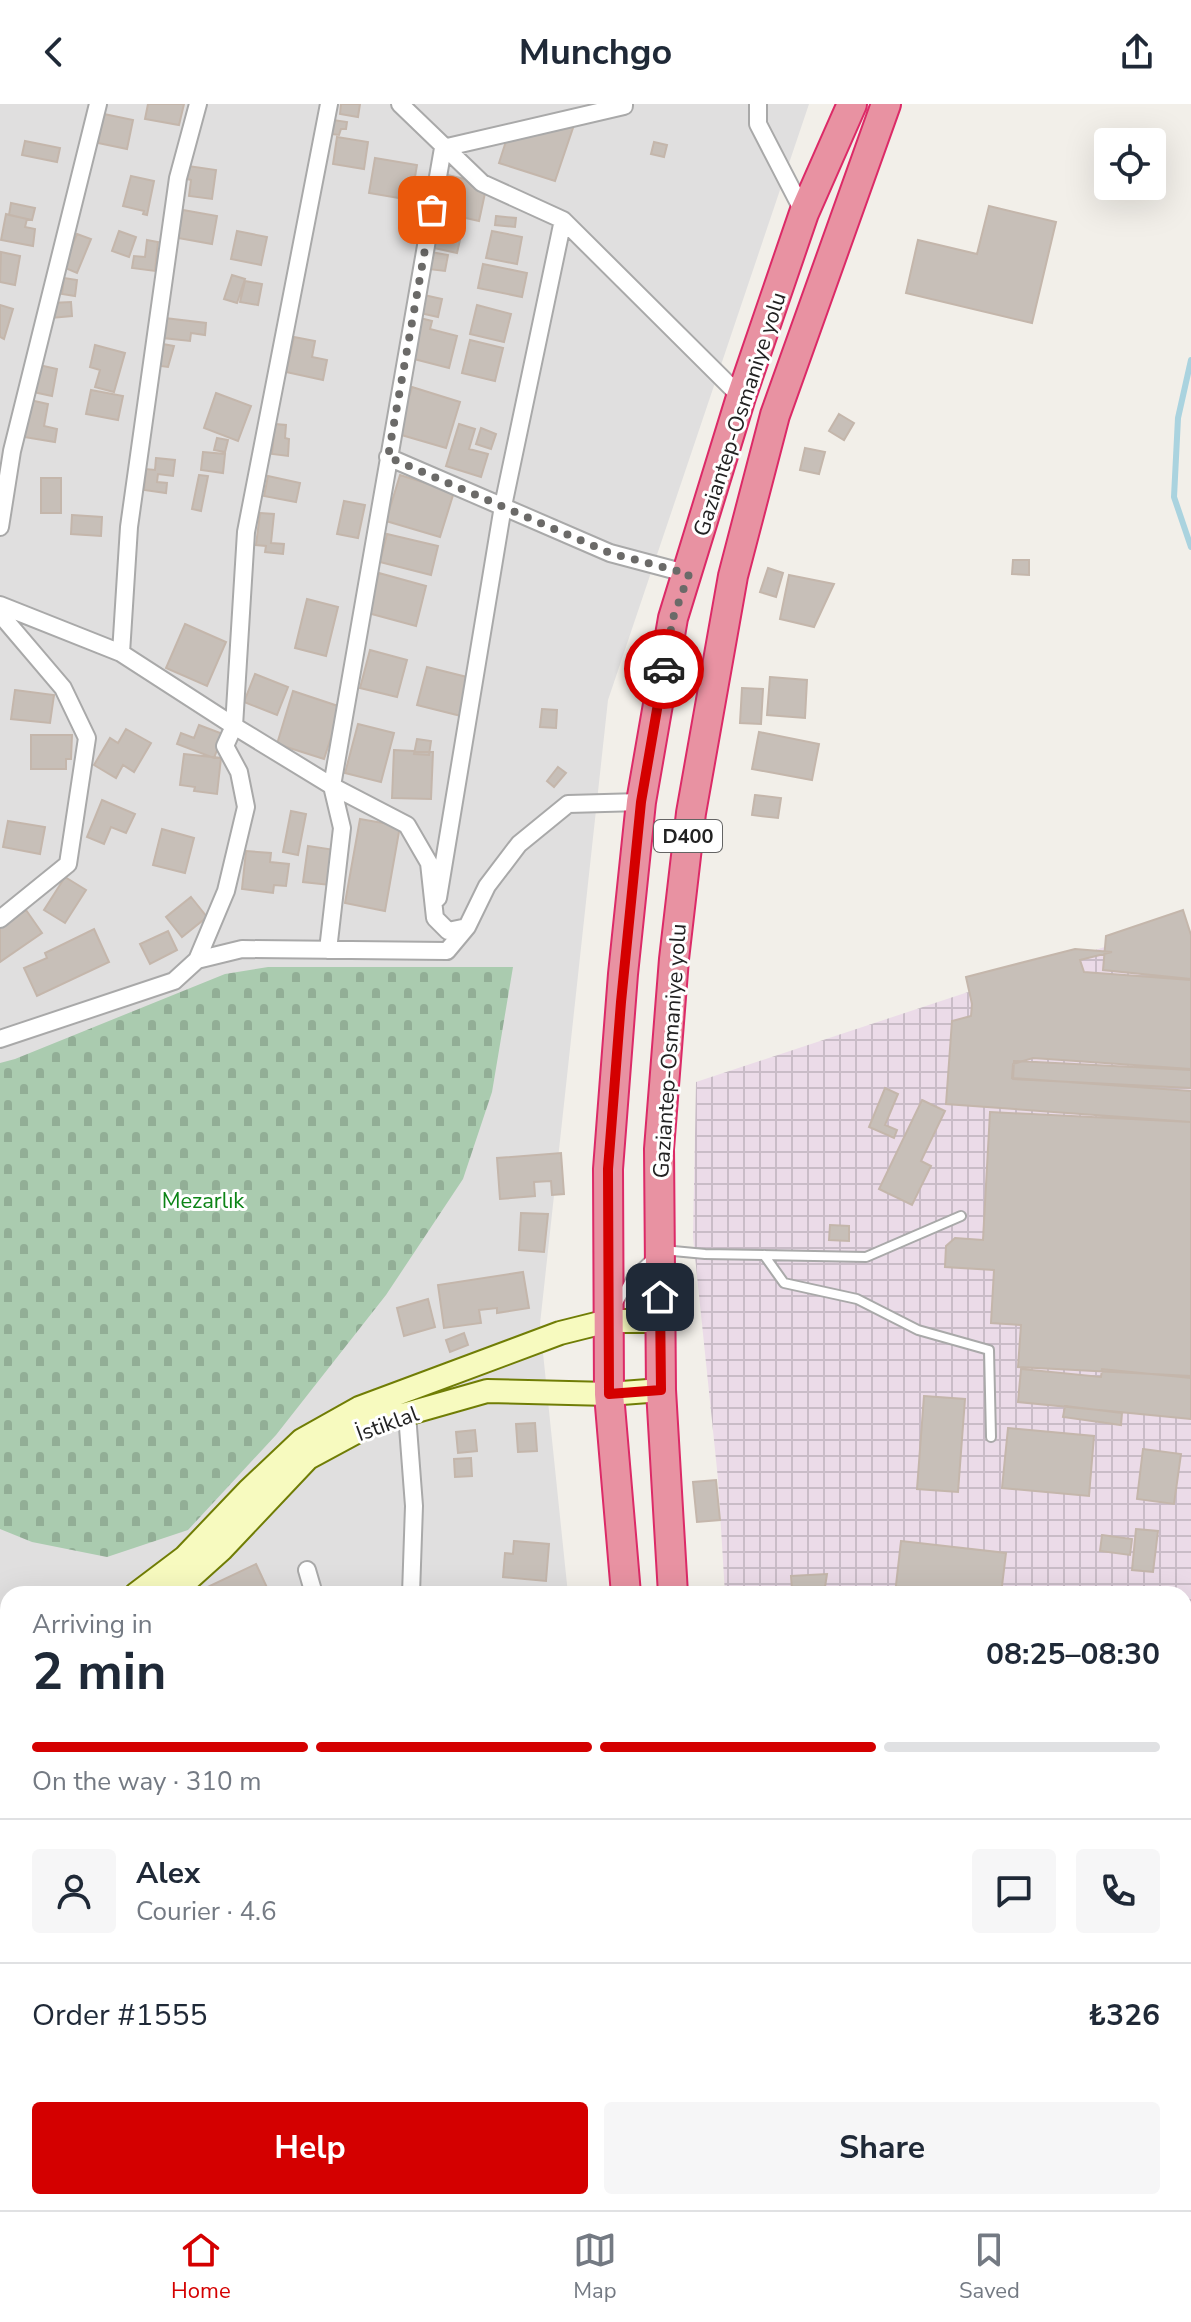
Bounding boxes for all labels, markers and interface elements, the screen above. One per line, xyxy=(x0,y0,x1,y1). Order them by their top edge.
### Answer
text: Munchgo xyxy=(519,28,672,77)
icon: back xyxy=(32,30,76,74)
icon: share xyxy=(1115,30,1159,74)
map controls xyxy=(1094,128,1166,200)
button: locate xyxy=(1094,128,1166,200)
pin xyxy=(398,176,466,244)
icon: bag xyxy=(410,188,454,232)
street label: Gaziantep-Osmaniye yolu xyxy=(686,288,794,540)
courier xyxy=(624,629,704,709)
icon: car xyxy=(642,647,686,691)
road number: D400 xyxy=(654,820,722,852)
street label: Gaziantep-Osmaniye yolu xyxy=(646,923,694,1179)
park label: Mezarlık xyxy=(162,1186,245,1216)
pin xyxy=(626,1263,694,1331)
icon: home xyxy=(638,1275,682,1319)
street label: İstiklal xyxy=(352,1399,423,1449)
text: Arriving in xyxy=(32,1607,153,1642)
text: 08:25–08:30 xyxy=(986,1634,1160,1675)
text: 2 min xyxy=(32,1636,167,1707)
text: On the way · 310 m xyxy=(32,1764,261,1799)
button: person xyxy=(32,1849,116,1933)
button: chat xyxy=(972,1849,1056,1933)
button: phone xyxy=(1076,1849,1160,1933)
text: Alex xyxy=(136,1853,200,1894)
text: Courier · 4.6 xyxy=(136,1894,277,1929)
text: Order #1555 xyxy=(32,1995,207,2036)
text: ₺326 xyxy=(1088,1995,1160,2036)
button: Help xyxy=(32,2102,588,2194)
button: Share xyxy=(604,2102,1160,2194)
tab: Home xyxy=(171,2228,231,2306)
tab: Map xyxy=(573,2228,617,2306)
tab: Saved xyxy=(959,2228,1020,2306)

